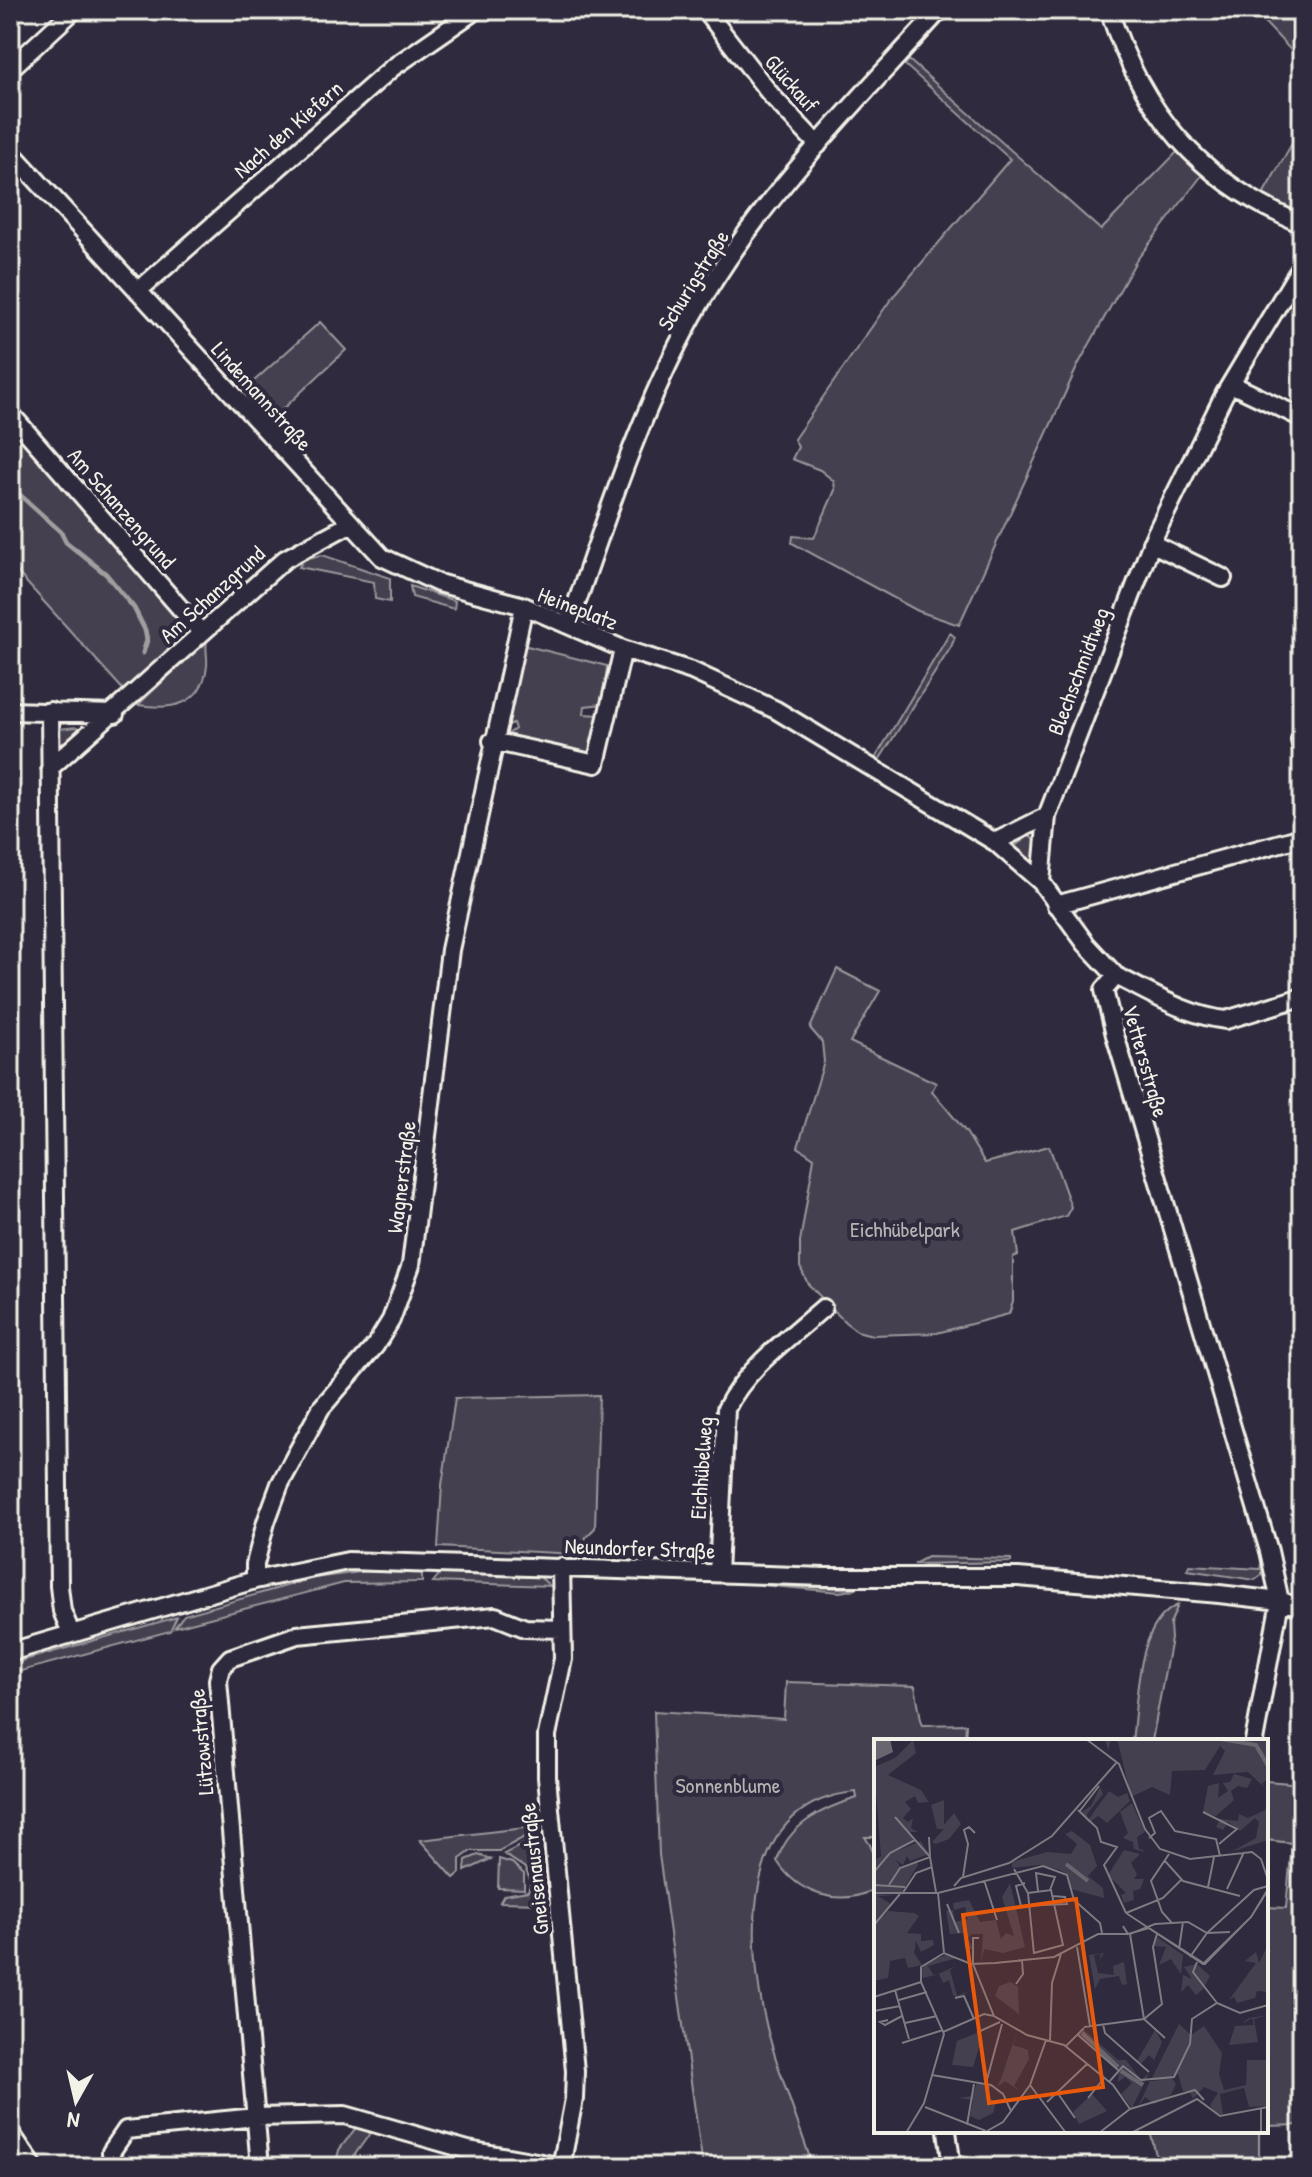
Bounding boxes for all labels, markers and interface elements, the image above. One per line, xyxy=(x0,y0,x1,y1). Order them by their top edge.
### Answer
street label: Glückauf xyxy=(758,47,826,119)
street label: Nach den Kiefern xyxy=(227,73,349,185)
street label: Schurigstraße xyxy=(650,224,736,336)
street label: Lindemannstraße xyxy=(205,335,319,457)
street label: Am Schanzengrund xyxy=(61,441,183,575)
street label: Am Schanzgrund xyxy=(153,538,271,649)
street label: Heineplatz xyxy=(534,579,622,637)
street label: Blechschmidtweg xyxy=(1040,603,1116,739)
street label: Vettersstraße xyxy=(1116,1001,1176,1121)
street label: Wagnerstraße xyxy=(379,1119,423,1235)
park label: Eichhübelpark xyxy=(850,1214,960,1244)
street label: Eichhübelweg xyxy=(682,1416,720,1520)
street label: Neundorfer Straße xyxy=(564,1530,716,1566)
street label: Lützowstraße xyxy=(181,1687,221,1796)
inset map xyxy=(874,1739,1268,2133)
park label: Sonnenblume xyxy=(676,1770,781,1800)
street label: Gneisenaustraße xyxy=(512,1801,556,1936)
north arrow xyxy=(36,2061,116,2141)
text: N xyxy=(65,2105,81,2136)

